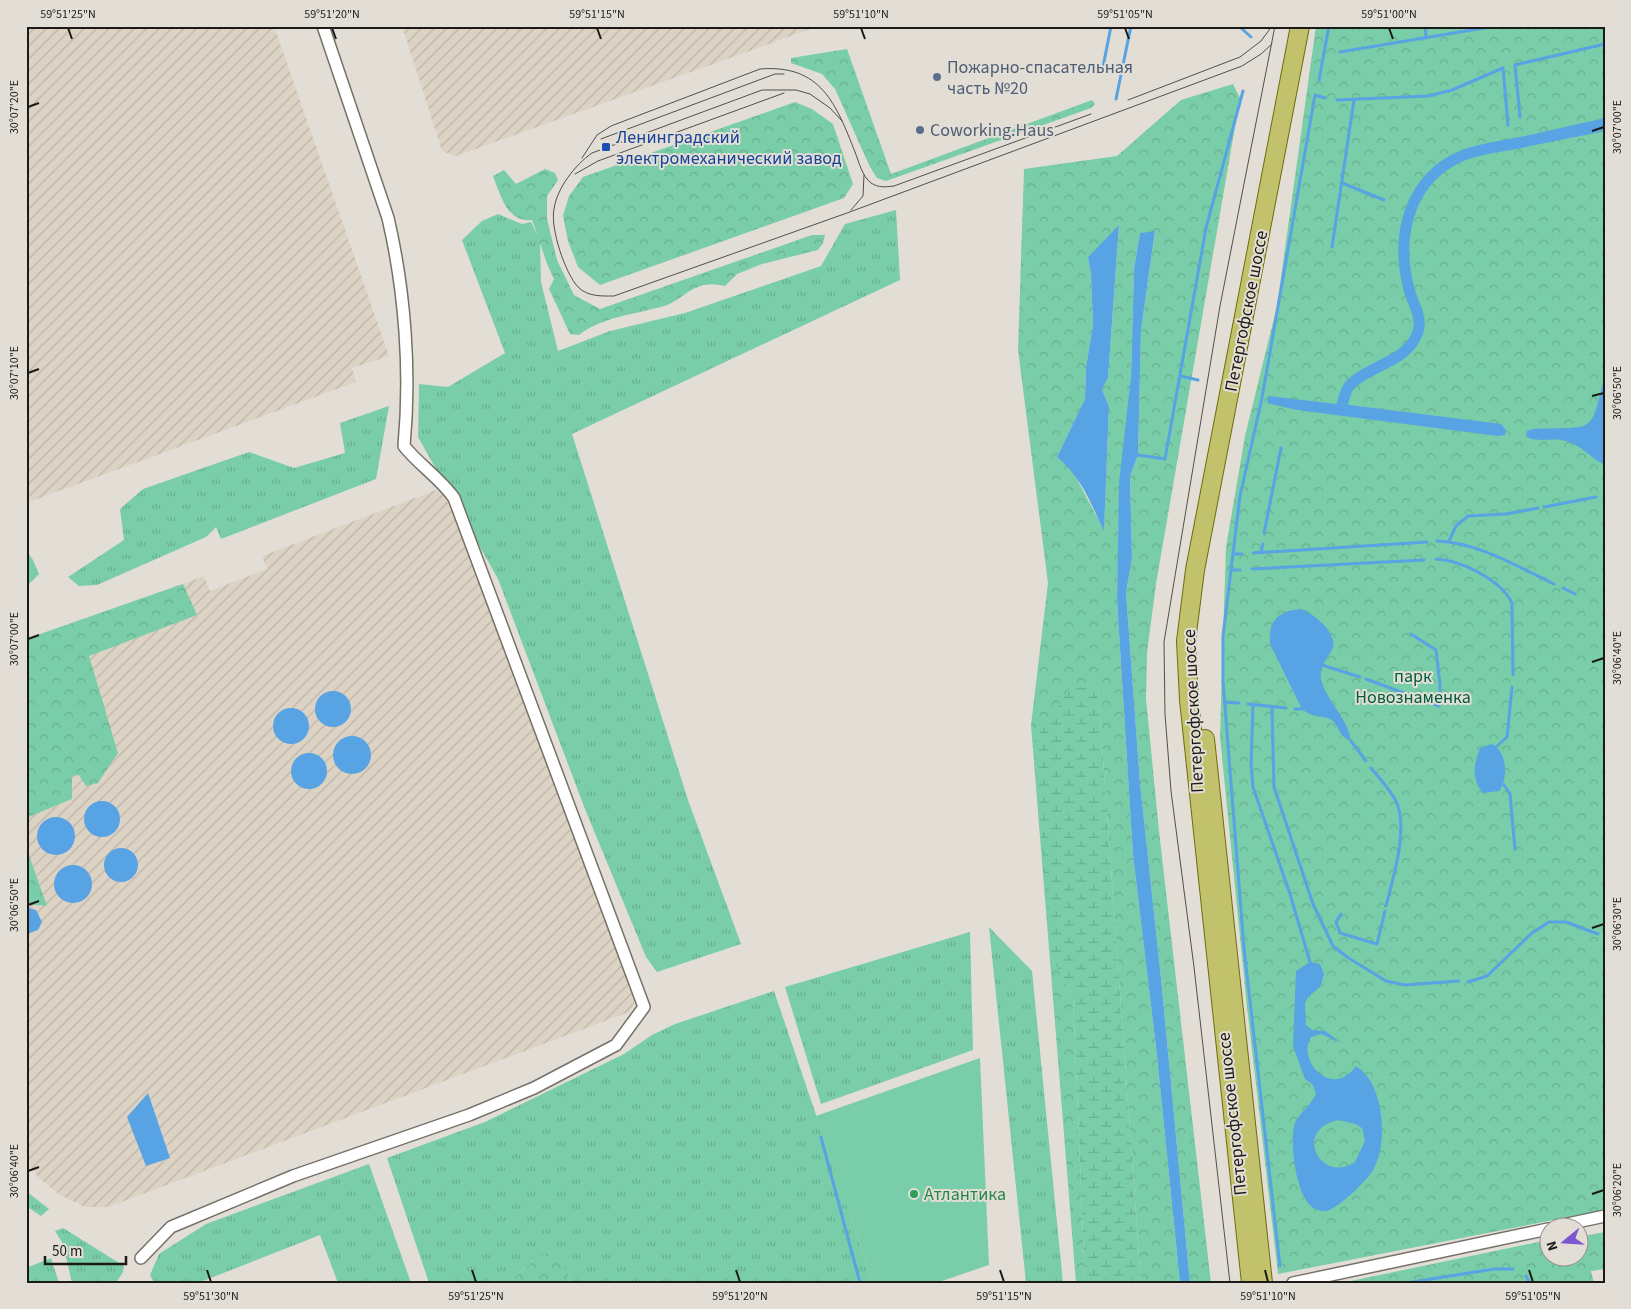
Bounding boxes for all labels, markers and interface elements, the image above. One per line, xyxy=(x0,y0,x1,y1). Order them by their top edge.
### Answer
text: 59°51'25"N xyxy=(40,6,96,23)
text: 59°51'20"N xyxy=(304,6,360,23)
text: 59°51'15"N xyxy=(569,6,625,23)
text: 59°51'10"N xyxy=(833,6,889,23)
text: 59°51'05"N xyxy=(1097,6,1153,23)
text: 59°51'00"N xyxy=(1361,6,1417,23)
place label: Пожарно-спасательная часть №20 xyxy=(947,55,1133,101)
marker: Пожарно-спасательная часть №20 xyxy=(931,71,943,83)
text: 30°07'20"E xyxy=(6,80,23,134)
text: 30°07'00"E xyxy=(1609,100,1626,154)
place label: Coworking.Haus xyxy=(930,118,1054,143)
marker: Coworking.Haus xyxy=(914,124,926,136)
place label: Ленинградский электромеханический завод xyxy=(616,125,842,171)
marker: Ленинградский электромеханический завод xyxy=(600,141,612,153)
street label: Петергофское шоссе xyxy=(1219,228,1274,394)
text: 30°07'10"E xyxy=(6,346,23,400)
text: 30°06'50"E xyxy=(1609,366,1626,420)
text: 30°07'00"E xyxy=(6,612,23,666)
street label: Петергофское шоссе xyxy=(1177,628,1210,793)
text: 30°06'40"E xyxy=(1609,631,1626,685)
park label: парк Новознаменка xyxy=(1355,664,1471,710)
text: 30°06'50"E xyxy=(6,878,23,932)
text: 30°06'30"E xyxy=(1609,897,1626,951)
street label: Петергофское шоссе xyxy=(1211,1031,1253,1197)
text: 30°06'40"E xyxy=(6,1144,23,1198)
text: 30°06'20"E xyxy=(1609,1163,1626,1217)
place label: Атлантика xyxy=(924,1182,1006,1207)
marker: Атлантика xyxy=(908,1188,920,1200)
north arrow xyxy=(1538,1216,1588,1266)
scale bar xyxy=(45,1234,126,1266)
text: N xyxy=(1542,1238,1564,1253)
text: 50 m xyxy=(52,1241,82,1262)
text: 59°51'30"N xyxy=(183,1288,239,1305)
text: 59°51'25"N xyxy=(448,1288,504,1305)
text: 59°51'20"N xyxy=(712,1288,768,1305)
text: 59°51'15"N xyxy=(976,1288,1032,1305)
text: 59°51'10"N xyxy=(1240,1288,1296,1305)
text: 59°51'05"N xyxy=(1505,1288,1561,1305)

